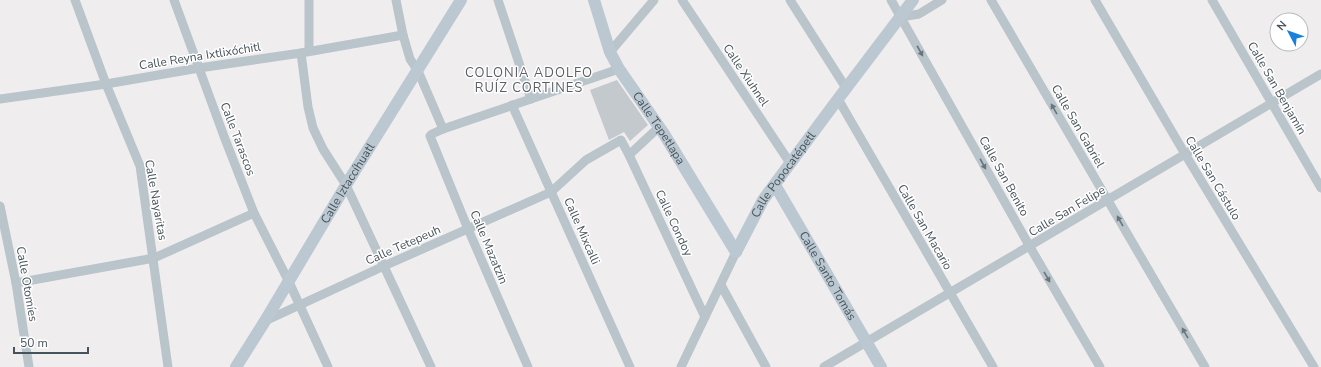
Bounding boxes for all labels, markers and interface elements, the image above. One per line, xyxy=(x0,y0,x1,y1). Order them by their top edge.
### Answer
north arrow xyxy=(1269,12,1309,52)
text: N xyxy=(1273,18,1290,34)
street label: Calle Reyna Ixtlixóchitl xyxy=(138,38,262,74)
street label: Calle San Benjamín xyxy=(1244,39,1310,137)
street label: Calle Xiuhnel xyxy=(719,41,773,110)
one-way arrow xyxy=(917,45,923,57)
district label: COLONIA ADOLFO RUÍZ CORTINES xyxy=(465,64,593,97)
street label: Calle San Gabriel xyxy=(1048,82,1109,171)
street label: Calle Tepetlapa xyxy=(629,88,689,168)
street label: Calle Tarascos xyxy=(217,100,259,178)
one-way arrow xyxy=(1051,103,1058,115)
street label: Calle Popocatépetl xyxy=(747,128,819,220)
street label: Calle San Benito xyxy=(975,133,1033,219)
street label: Calle San Cástulo xyxy=(1182,133,1245,223)
street label: Calle Iztaccíhuatl xyxy=(317,139,378,226)
street label: Calle Nayaritas xyxy=(141,158,171,242)
one-way arrow xyxy=(980,158,987,170)
street label: Calle San Macario xyxy=(894,181,956,273)
street label: Calle San Felipe xyxy=(1026,182,1108,240)
street label: Calle Condoy xyxy=(652,187,697,260)
street label: Calle Mixcalli xyxy=(560,195,604,267)
street label: Calle Mazatzin xyxy=(466,208,512,286)
one-way arrow xyxy=(1116,215,1123,227)
street label: Calle Tetepeuh xyxy=(363,221,443,269)
street label: Calle Santo Tomás xyxy=(796,228,860,323)
street label: Calle Otomíes xyxy=(13,245,42,323)
one-way arrow xyxy=(1044,271,1051,283)
one-way arrow xyxy=(1182,327,1189,339)
scale bar xyxy=(14,329,88,355)
text: 50 m xyxy=(20,335,48,351)

